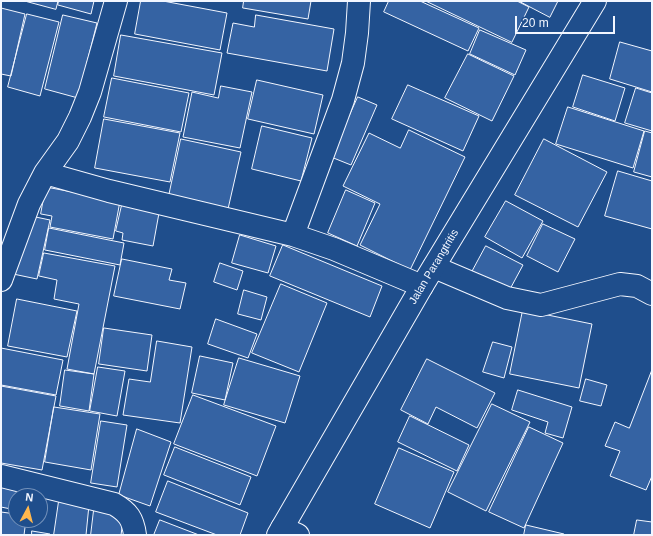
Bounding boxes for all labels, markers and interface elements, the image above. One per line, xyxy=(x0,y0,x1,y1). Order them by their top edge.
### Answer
scale bar xyxy=(517,8,617,34)
text: 20 m xyxy=(522,16,549,30)
street label: Jalan Parangtritis xyxy=(406,227,462,307)
north arrow xyxy=(8,488,48,528)
text: N xyxy=(25,491,34,504)

